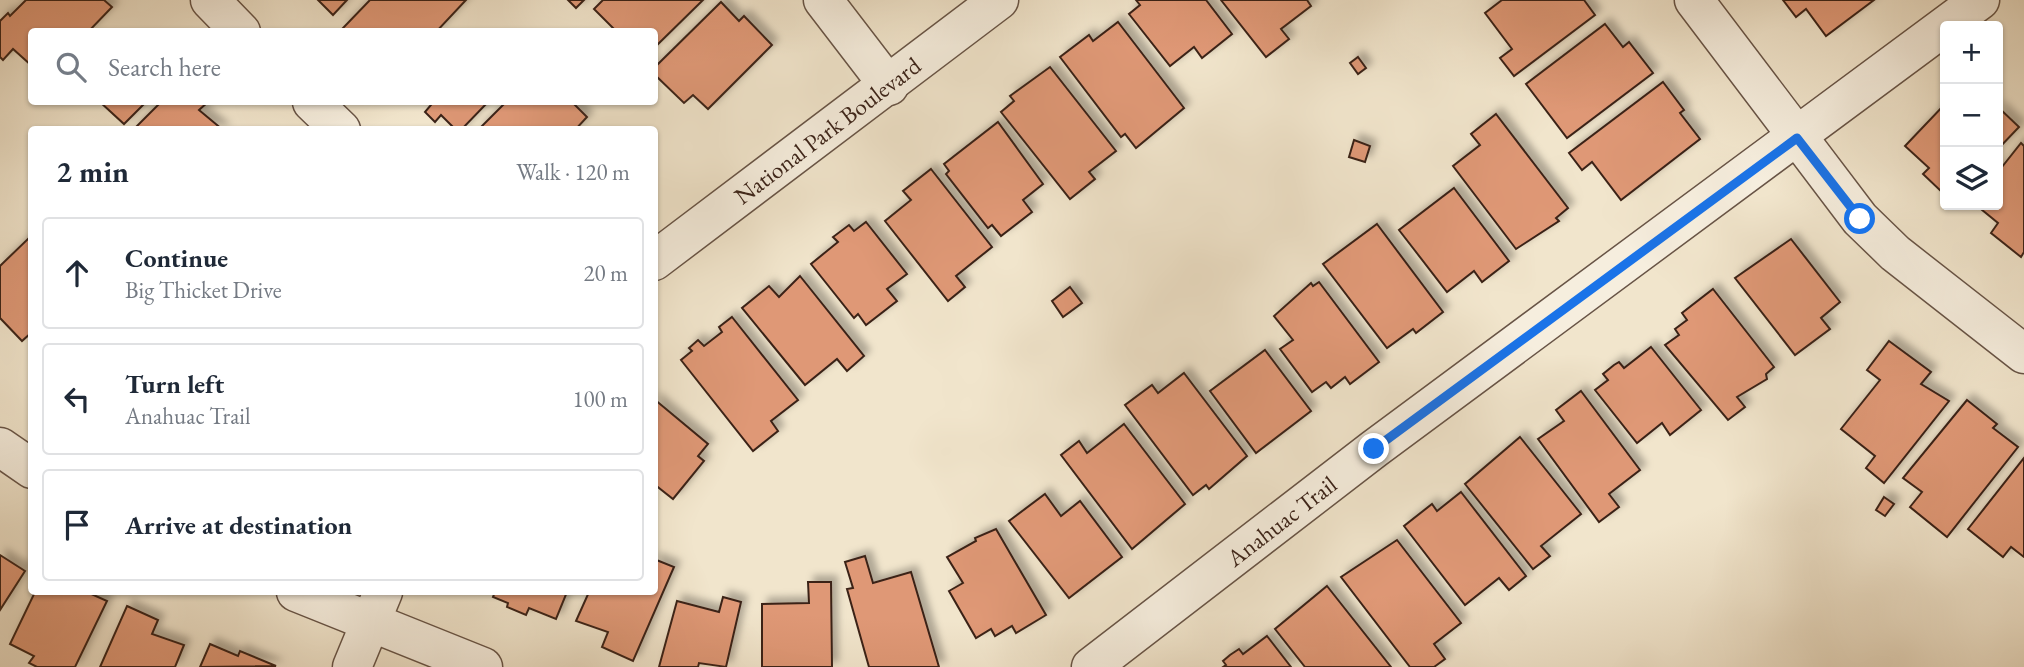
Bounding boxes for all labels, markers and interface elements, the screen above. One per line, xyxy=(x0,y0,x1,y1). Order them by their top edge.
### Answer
map controls xyxy=(1940,21,2003,210)
button: + xyxy=(1940,21,2003,84)
search box xyxy=(28,28,658,105)
icon: search xyxy=(52,48,90,86)
street label: National Park Boulevard xyxy=(728,49,927,211)
text: Search here xyxy=(108,50,221,84)
button: − xyxy=(1940,84,2003,147)
button: layers xyxy=(1940,147,2003,210)
text: 2 min xyxy=(56,152,129,191)
text: Walk · 120 m xyxy=(516,157,630,187)
route start xyxy=(1844,203,1875,234)
text: Continue xyxy=(125,241,228,275)
icon: ahead xyxy=(58,254,96,292)
text: 20 m xyxy=(583,258,628,288)
text: Big Thicket Drive xyxy=(125,275,282,305)
text: Turn left xyxy=(125,367,224,401)
icon: left xyxy=(58,380,96,418)
text: 100 m xyxy=(572,384,628,414)
text: Anahuac Trail xyxy=(125,401,250,431)
route end xyxy=(1358,433,1389,464)
street label: Anahuac Trail xyxy=(1219,468,1343,573)
icon: arrive xyxy=(58,506,96,544)
text: Arrive at destination xyxy=(125,508,352,542)

